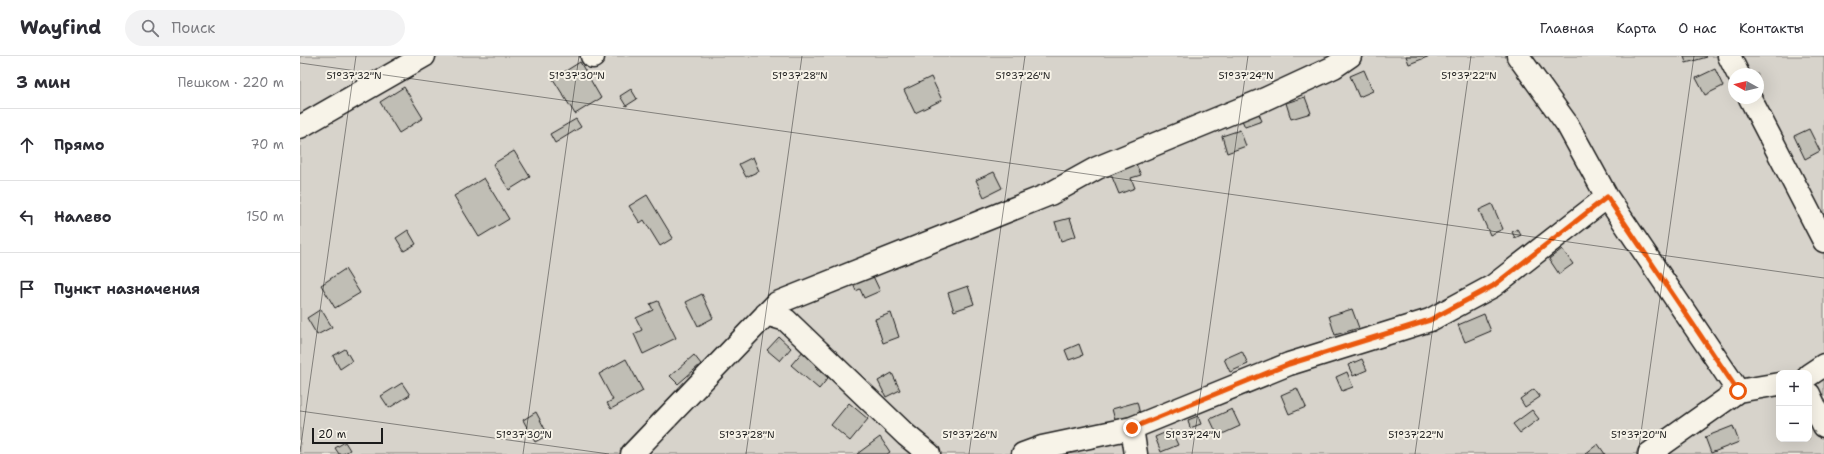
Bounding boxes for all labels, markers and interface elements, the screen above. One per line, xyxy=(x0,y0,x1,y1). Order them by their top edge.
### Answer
search box xyxy=(125,10,405,46)
text: Wayfind xyxy=(20,15,101,40)
icon: search xyxy=(139,17,161,39)
text: Поиск xyxy=(171,18,215,38)
text: Главная xyxy=(1540,19,1594,37)
text: Карта xyxy=(1616,19,1656,37)
text: О нас xyxy=(1678,19,1717,37)
text: Контакты xyxy=(1739,19,1804,37)
north arrow xyxy=(1728,68,1764,104)
text: 51°37'32"N xyxy=(326,69,382,82)
text: 51°37'30"N xyxy=(549,69,605,82)
text: 51°37'28"N xyxy=(772,69,828,82)
text: 51°37'26"N xyxy=(996,69,1050,82)
text: 51°37'24"N xyxy=(1218,69,1274,82)
text: 51°37'22"N xyxy=(1441,69,1497,82)
text: 3 мин xyxy=(16,71,71,93)
text: Пешком · 220 m xyxy=(178,74,284,91)
icon: ahead xyxy=(16,134,38,156)
text: Прямо xyxy=(54,135,104,155)
text: 70 m xyxy=(250,136,284,153)
icon: left xyxy=(16,206,38,228)
text: Налево xyxy=(54,207,112,227)
text: 150 m xyxy=(246,208,284,225)
icon: arrive xyxy=(16,278,38,300)
text: Пункт назначения xyxy=(54,279,200,299)
map controls xyxy=(1776,370,1812,442)
button: + xyxy=(1776,370,1812,406)
route start xyxy=(1729,382,1747,400)
button: − xyxy=(1776,406,1812,442)
route end xyxy=(1123,419,1141,437)
scale bar xyxy=(312,426,383,445)
text: 20 m xyxy=(318,427,346,442)
text: 51°37'30"N xyxy=(496,428,552,441)
text: 51°37'28"N xyxy=(719,428,775,441)
text: 51°37'26"N xyxy=(943,428,997,441)
text: 51°37'24"N xyxy=(1165,428,1221,441)
text: 51°37'22"N xyxy=(1388,428,1444,441)
text: 51°37'20"N xyxy=(1611,428,1667,441)

